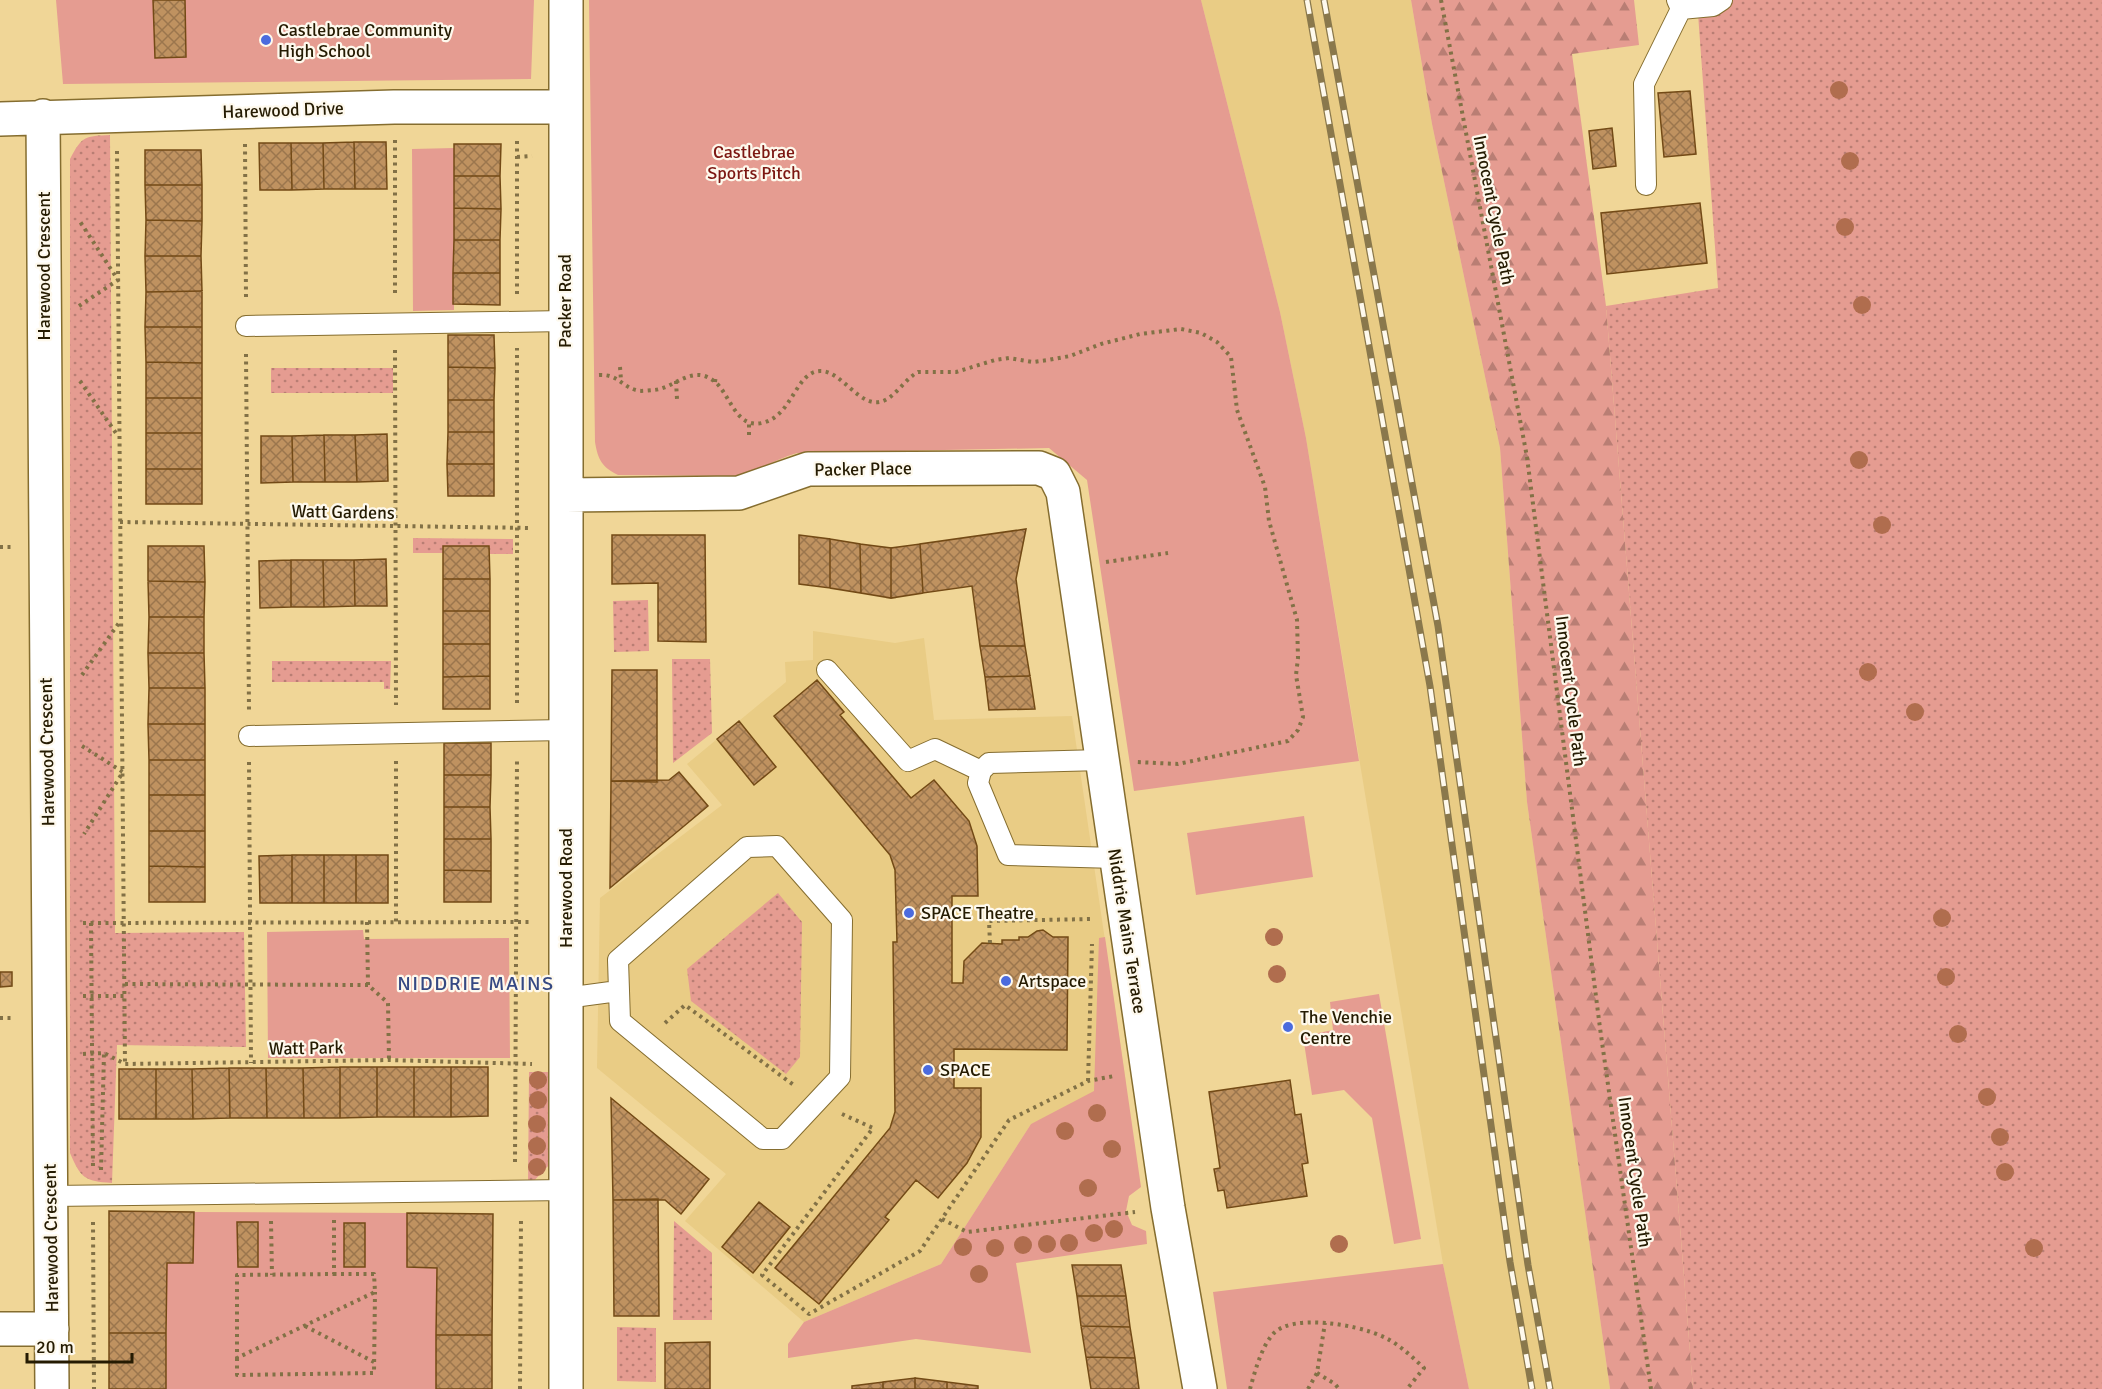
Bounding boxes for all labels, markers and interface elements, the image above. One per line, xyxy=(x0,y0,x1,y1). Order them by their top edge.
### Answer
place label: Castlebrae Community High School xyxy=(278,19,453,62)
marker: Castlebrae Community High School xyxy=(259,33,273,47)
street label: Harewood Drive xyxy=(222,97,344,123)
street label: Innocent Cycle Path xyxy=(1469,133,1519,287)
park label: Castlebrae Sports Pitch xyxy=(707,141,801,184)
street label: Harewood Crescent xyxy=(33,192,55,340)
street label: Packer Road xyxy=(554,254,576,348)
street label: Packer Place xyxy=(814,457,912,481)
street label: Watt Gardens xyxy=(291,500,395,524)
street label: Innocent Cycle Path xyxy=(1551,614,1591,768)
street label: Harewood Crescent xyxy=(35,677,59,827)
street label: Harewood Road xyxy=(555,828,577,948)
street label: Niddrie Mains Terrace xyxy=(1103,847,1151,1015)
place label: SPACE Theatre xyxy=(921,902,1034,924)
marker: SPACE Theatre xyxy=(902,906,916,920)
place label: Artspace xyxy=(1018,970,1086,992)
district label: NIDDRIE MAINS xyxy=(397,971,555,996)
marker: Artspace xyxy=(999,974,1013,988)
place label: The Venchie Centre xyxy=(1300,1006,1392,1049)
marker: The Venchie Centre xyxy=(1281,1020,1295,1034)
street label: Watt Park xyxy=(268,1036,344,1060)
place label: SPACE xyxy=(940,1059,991,1081)
marker: SPACE xyxy=(921,1063,935,1077)
street label: Innocent Cycle Path xyxy=(1614,1095,1656,1249)
street label: Harewood Crescent xyxy=(39,1163,63,1313)
scale bar xyxy=(27,1326,132,1364)
text: 20 m xyxy=(36,1336,74,1358)

